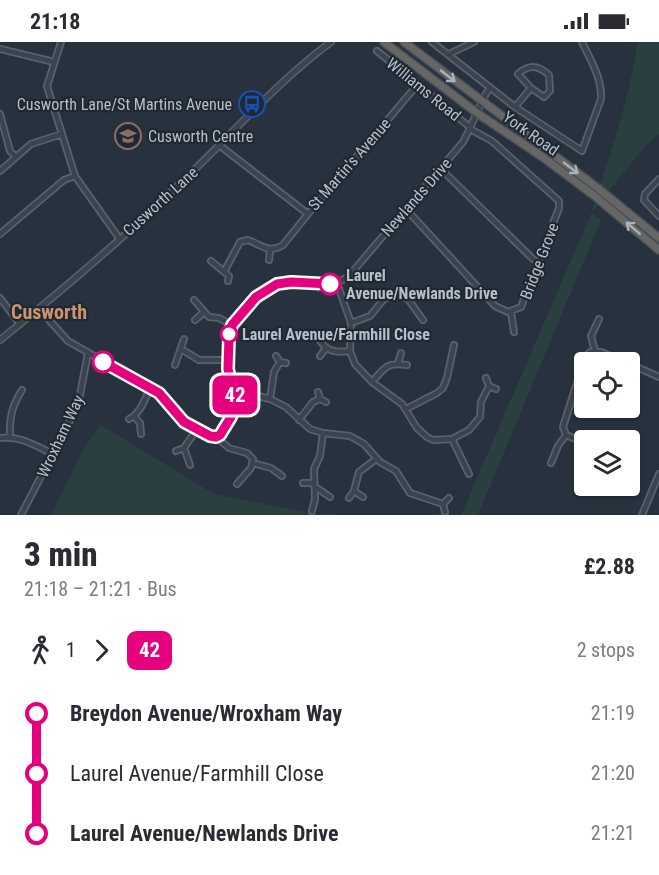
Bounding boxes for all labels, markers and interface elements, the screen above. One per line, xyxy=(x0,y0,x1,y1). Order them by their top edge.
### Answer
text: 21:18 xyxy=(30,9,81,34)
street label: Williams Road xyxy=(383,54,465,125)
one-way arrow xyxy=(439,69,455,82)
bus stop icon: Cusworth Lane/St Martins Avenue xyxy=(237,89,267,119)
place label: Cusworth Lane/St Martins Avenue xyxy=(17,95,232,114)
street label: York Road xyxy=(499,107,562,159)
street label: St Martin's Avenue xyxy=(304,114,395,214)
school or university icon: Cusworth Centre xyxy=(113,121,143,151)
place label: Cusworth Centre xyxy=(148,127,253,146)
street label: Newlands Drive xyxy=(377,154,456,240)
one-way arrow xyxy=(562,162,578,174)
street label: Cusworth Lane xyxy=(119,163,202,240)
street label: Bridge Grove xyxy=(516,220,563,302)
one-way arrow xyxy=(626,221,641,235)
place label: Laurel Avenue/Newlands Drive xyxy=(346,266,498,303)
marker: Laurel Avenue/Newlands Drive xyxy=(319,273,341,295)
district label: Cusworth xyxy=(11,300,87,324)
marker: Laurel Avenue/Farmhill Close xyxy=(220,325,238,343)
place label: Laurel Avenue/Farmhill Close xyxy=(242,325,430,344)
unlabelled marker xyxy=(92,351,114,373)
map controls xyxy=(574,352,640,496)
button: locate xyxy=(574,352,640,418)
line badge: 42 xyxy=(208,376,262,414)
text: 42 xyxy=(224,383,246,407)
street label: Wroxham Way xyxy=(33,392,88,481)
button: layers xyxy=(574,430,640,496)
text: 3 min xyxy=(24,535,98,574)
text: £2.88 xyxy=(584,554,635,579)
text: 21:18 – 21:21 · Bus xyxy=(24,577,177,601)
icon: walk xyxy=(24,634,57,667)
icon: forward xyxy=(85,634,118,667)
text: 1 xyxy=(66,638,76,662)
text: 42 xyxy=(139,638,160,662)
text: 2 stops xyxy=(577,638,635,662)
text: Breydon Avenue/Wroxham Way xyxy=(70,701,342,726)
text: 21:19 xyxy=(591,701,635,725)
text: Laurel Avenue/Farmhill Close xyxy=(70,761,324,786)
text: 21:20 xyxy=(591,761,635,785)
text: Laurel Avenue/Newlands Drive xyxy=(70,821,338,846)
text: 21:21 xyxy=(591,821,635,845)

